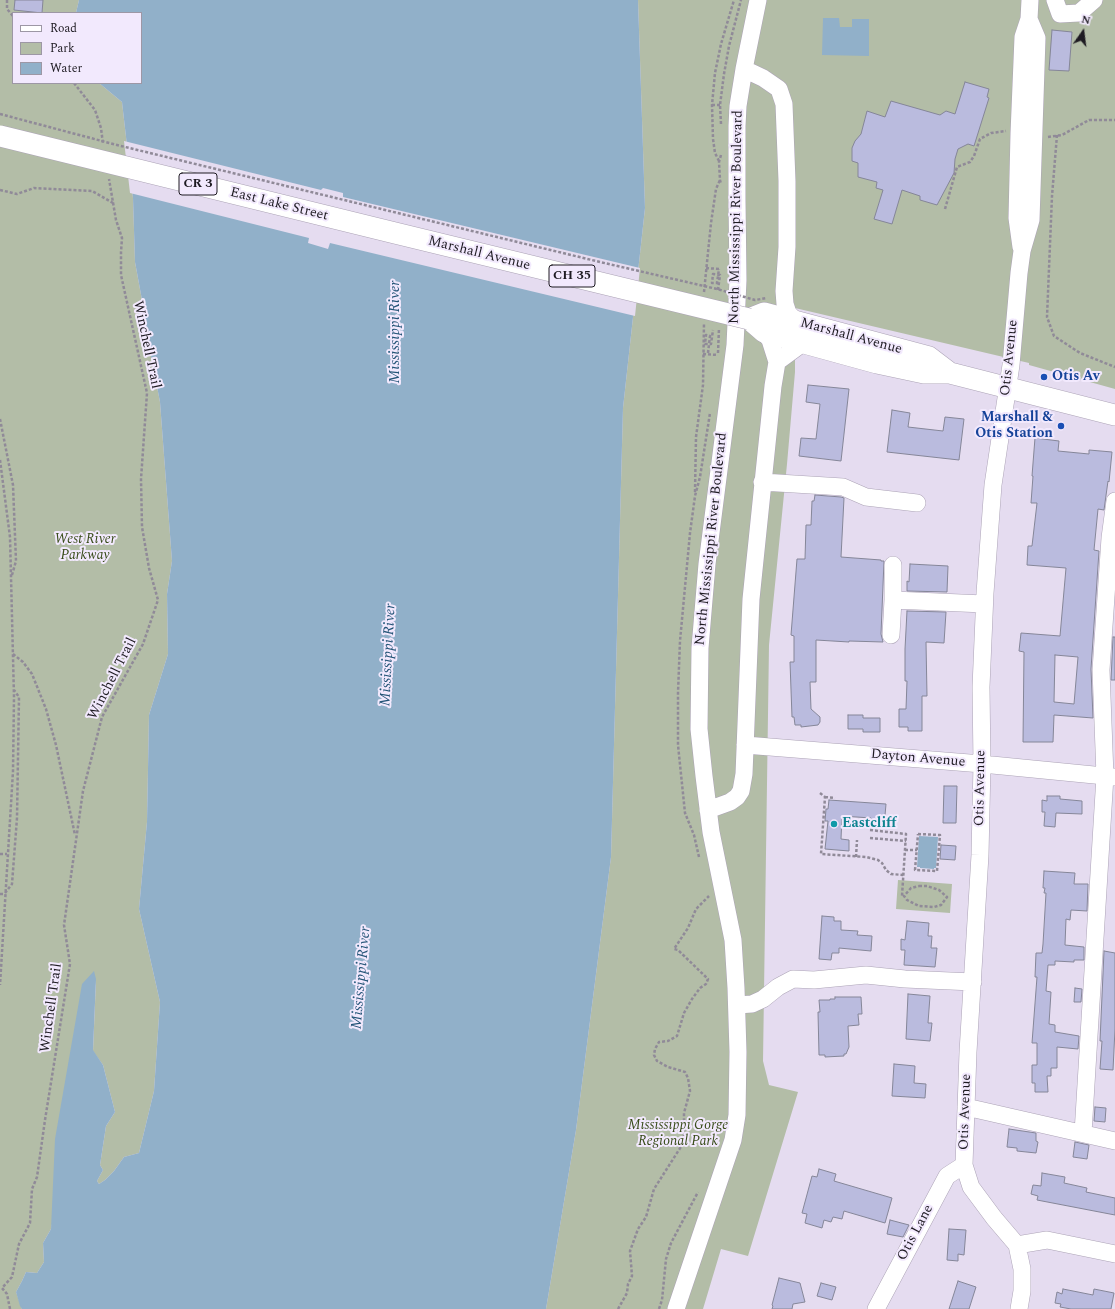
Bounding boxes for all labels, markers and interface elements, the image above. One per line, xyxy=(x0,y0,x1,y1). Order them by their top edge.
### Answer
text: N xyxy=(1080,11,1092,29)
legend xyxy=(12,12,142,84)
north arrow xyxy=(1063,12,1103,52)
text: Road xyxy=(50,19,77,38)
text: Park xyxy=(50,39,75,58)
text: Water xyxy=(50,59,82,78)
street label: North Mississippi River Boulevard xyxy=(727,110,747,324)
road number: CR 3 xyxy=(179,173,217,195)
street label: East Lake Street xyxy=(228,185,330,225)
street label: Marshall Avenue xyxy=(426,233,532,275)
road number: CH 35 xyxy=(549,265,595,287)
water label: Mississippi River xyxy=(387,280,405,384)
street label: Winchell Trail xyxy=(128,299,164,391)
street label: Marshall Avenue xyxy=(798,315,904,359)
street label: Otis Avenue xyxy=(998,319,1022,397)
place label: Otis Av xyxy=(1052,369,1100,385)
marker: Otis Av xyxy=(1039,372,1049,382)
place label: Marshall & Otis Station xyxy=(975,410,1053,442)
marker: Marshall & Otis Station xyxy=(1056,421,1066,431)
street label: North Mississippi River Boulevard xyxy=(692,432,732,646)
park label: West River Parkway xyxy=(54,532,116,564)
water label: Mississippi River xyxy=(377,603,401,707)
street label: Winchell Trail xyxy=(85,635,141,723)
street label: Dayton Avenue xyxy=(870,747,966,771)
street label: Otis Avenue xyxy=(972,750,990,826)
place label: Eastcliff xyxy=(842,816,896,832)
marker: Eastcliff xyxy=(829,819,839,829)
water label: Mississippi River xyxy=(349,926,375,1030)
street label: Winchell Trail xyxy=(37,962,67,1054)
street label: Otis Avenue xyxy=(956,1074,976,1150)
park label: Mississippi Gorge Regional Park xyxy=(628,1118,728,1150)
street label: Otis Lane xyxy=(894,1202,938,1264)

